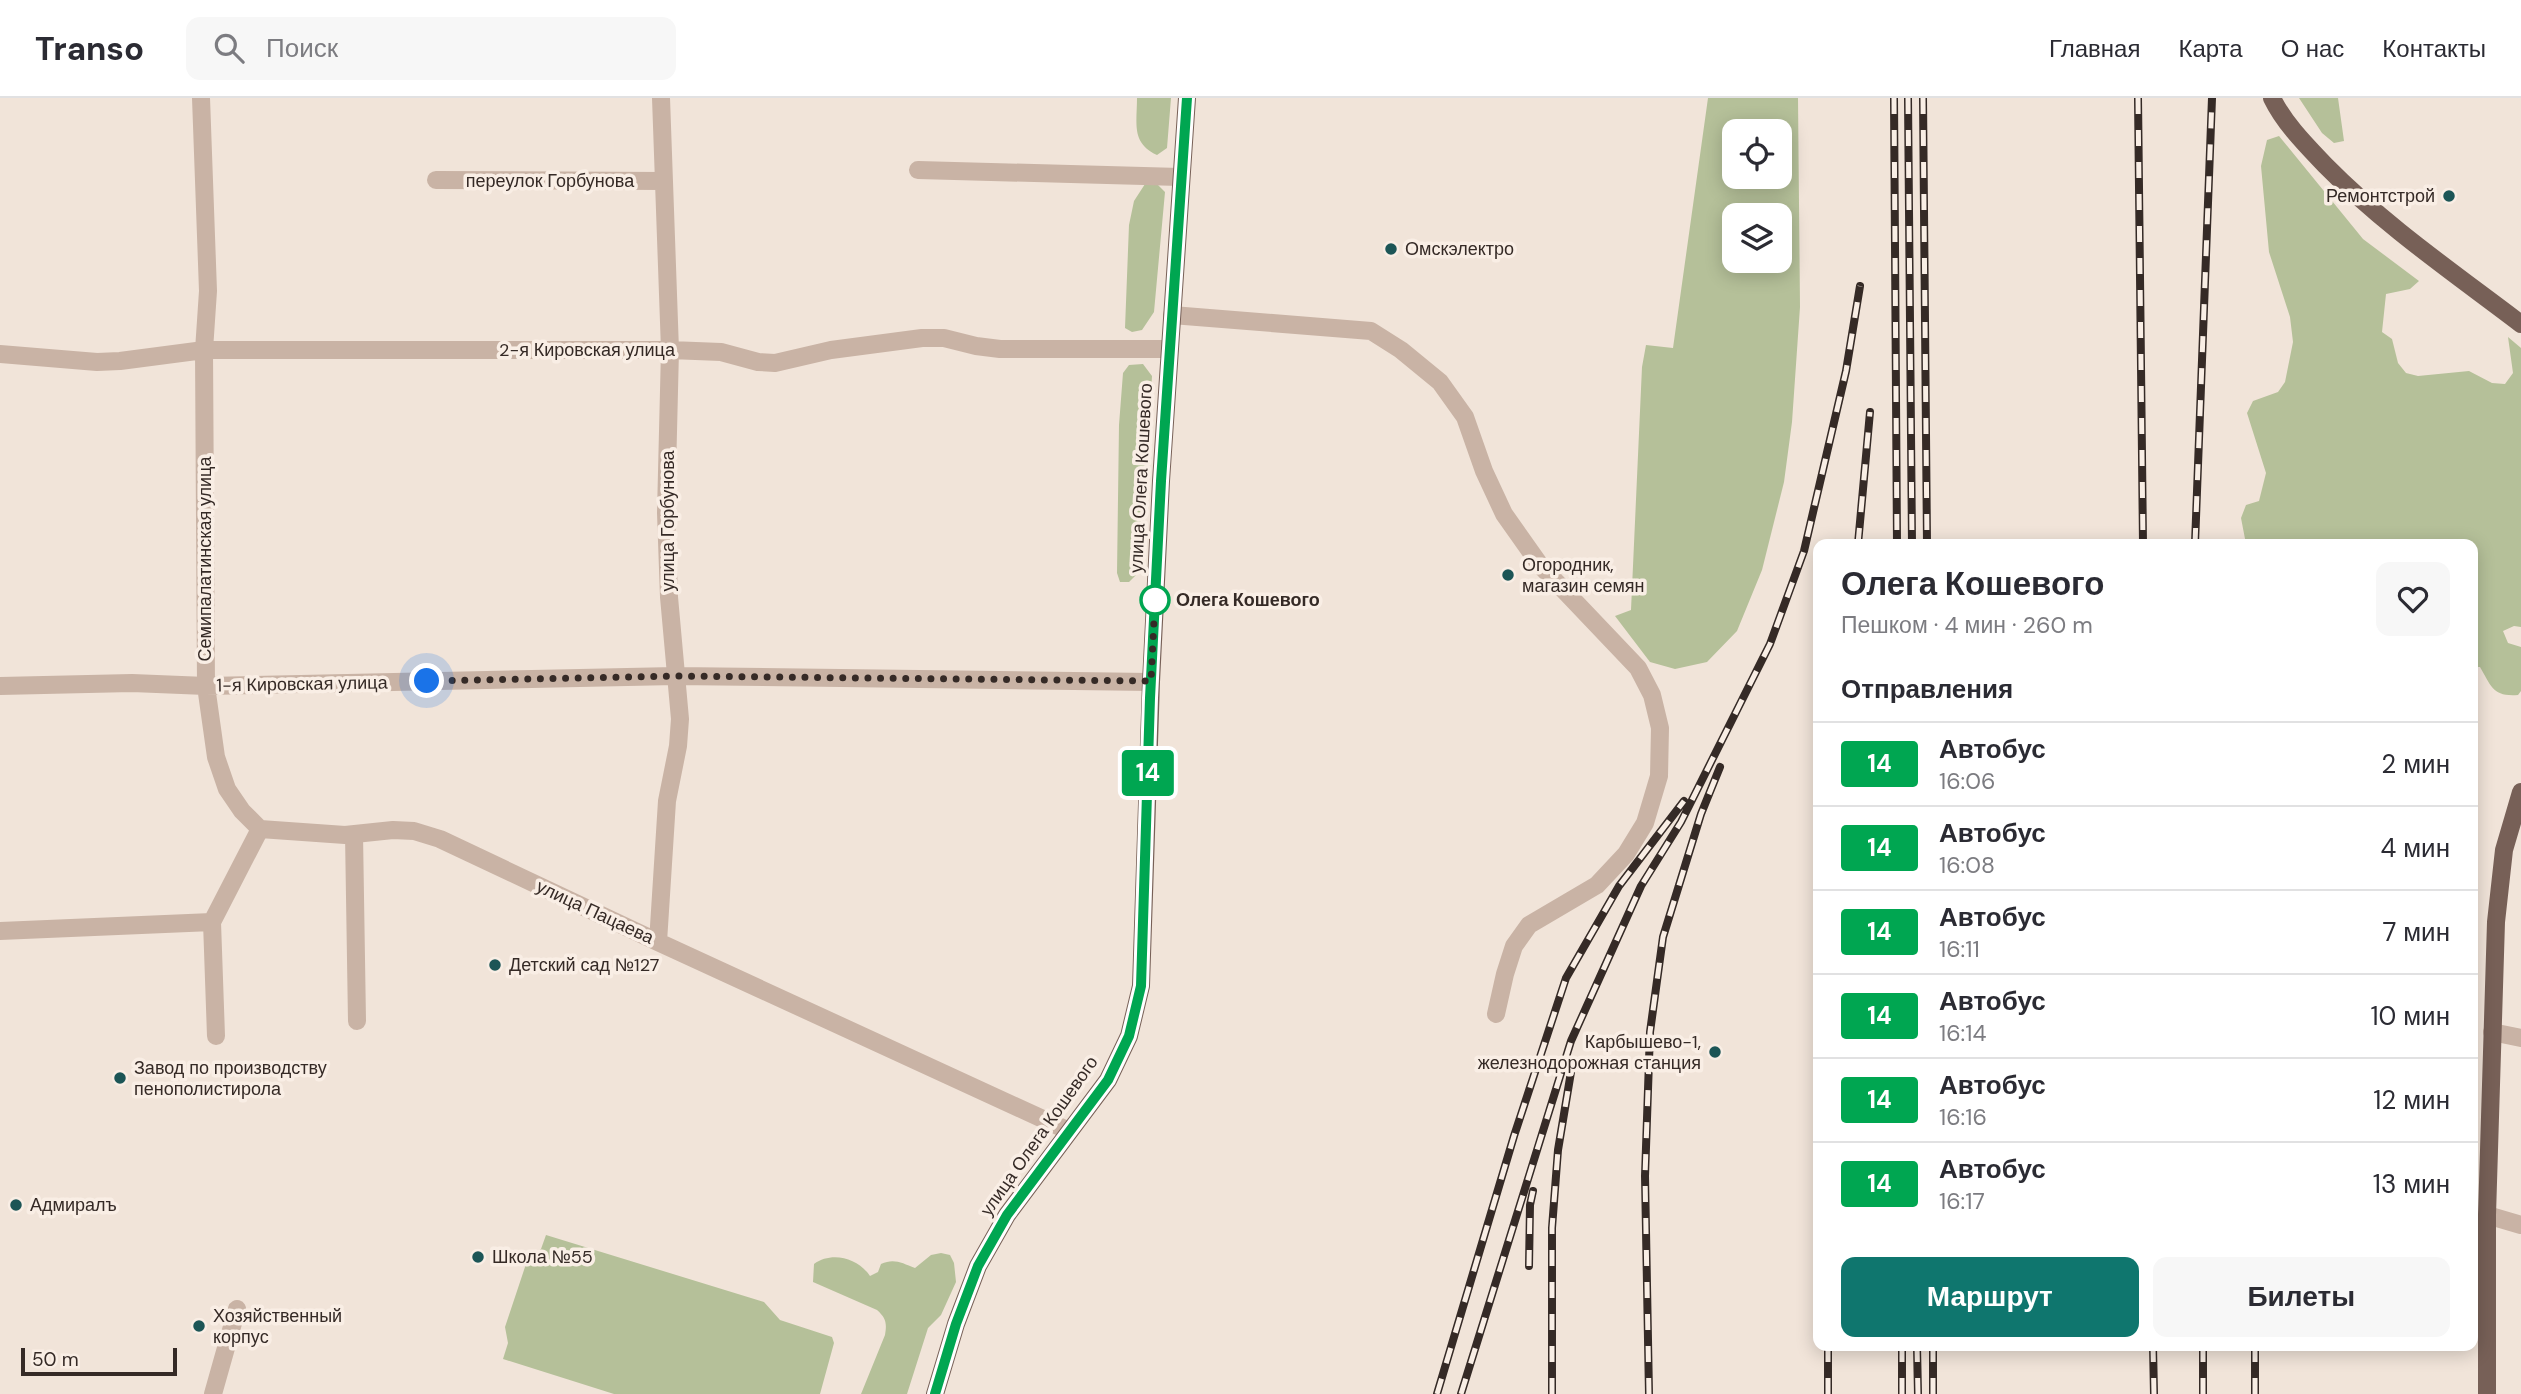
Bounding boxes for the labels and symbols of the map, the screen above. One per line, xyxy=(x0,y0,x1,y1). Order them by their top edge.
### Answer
street label: переулок Горбунова xyxy=(466,169,635,193)
place label: Ремонтстрой xyxy=(2326,184,2435,208)
marker: Ремонтстрой xyxy=(2441,188,2457,204)
place label: Омскэлектро xyxy=(1405,237,1514,261)
marker: Омскэлектро xyxy=(1383,241,1399,257)
street label: 2-я Кировская улица xyxy=(499,338,676,362)
street label: улица Олега Кошевого xyxy=(1124,382,1158,574)
street label: улица Горбунова xyxy=(656,449,680,592)
street label: Семипалатинская улица xyxy=(193,456,217,661)
place label: Огородник, магазин семян xyxy=(1522,553,1644,598)
marker: Огородник, магазин семян xyxy=(1500,567,1516,583)
marker: Олега Кошевого xyxy=(1140,585,1170,615)
place label: Олега Кошевого xyxy=(1176,588,1320,612)
your location xyxy=(409,663,444,698)
street label: 1-я Кировская улица xyxy=(216,670,389,697)
line badge: 14 xyxy=(1116,750,1180,796)
street label: улица Пацаева xyxy=(532,874,658,950)
place label: Детский сад №127 xyxy=(509,953,659,977)
marker: Детский сад №127 xyxy=(487,957,503,973)
place label: Карбышево-1, железнодорожная станция xyxy=(1478,1030,1701,1075)
marker: Карбышево-1, железнодорожная станция xyxy=(1707,1044,1723,1060)
street label: улица Олега Кошевого xyxy=(975,1051,1103,1221)
place label: Завод по производству пенополистирола xyxy=(134,1056,327,1101)
marker: Завод по производству пенополистирола xyxy=(112,1070,128,1086)
place label: Адмиралъ xyxy=(30,1193,117,1217)
marker: Адмиралъ xyxy=(8,1197,24,1213)
place label: Школа №55 xyxy=(492,1245,593,1269)
marker: Школа №55 xyxy=(470,1249,486,1265)
place label: Хозяйственный корпус xyxy=(213,1304,342,1349)
marker: Хозяйственный корпус xyxy=(191,1318,207,1334)
scale bar xyxy=(21,1345,177,1377)

